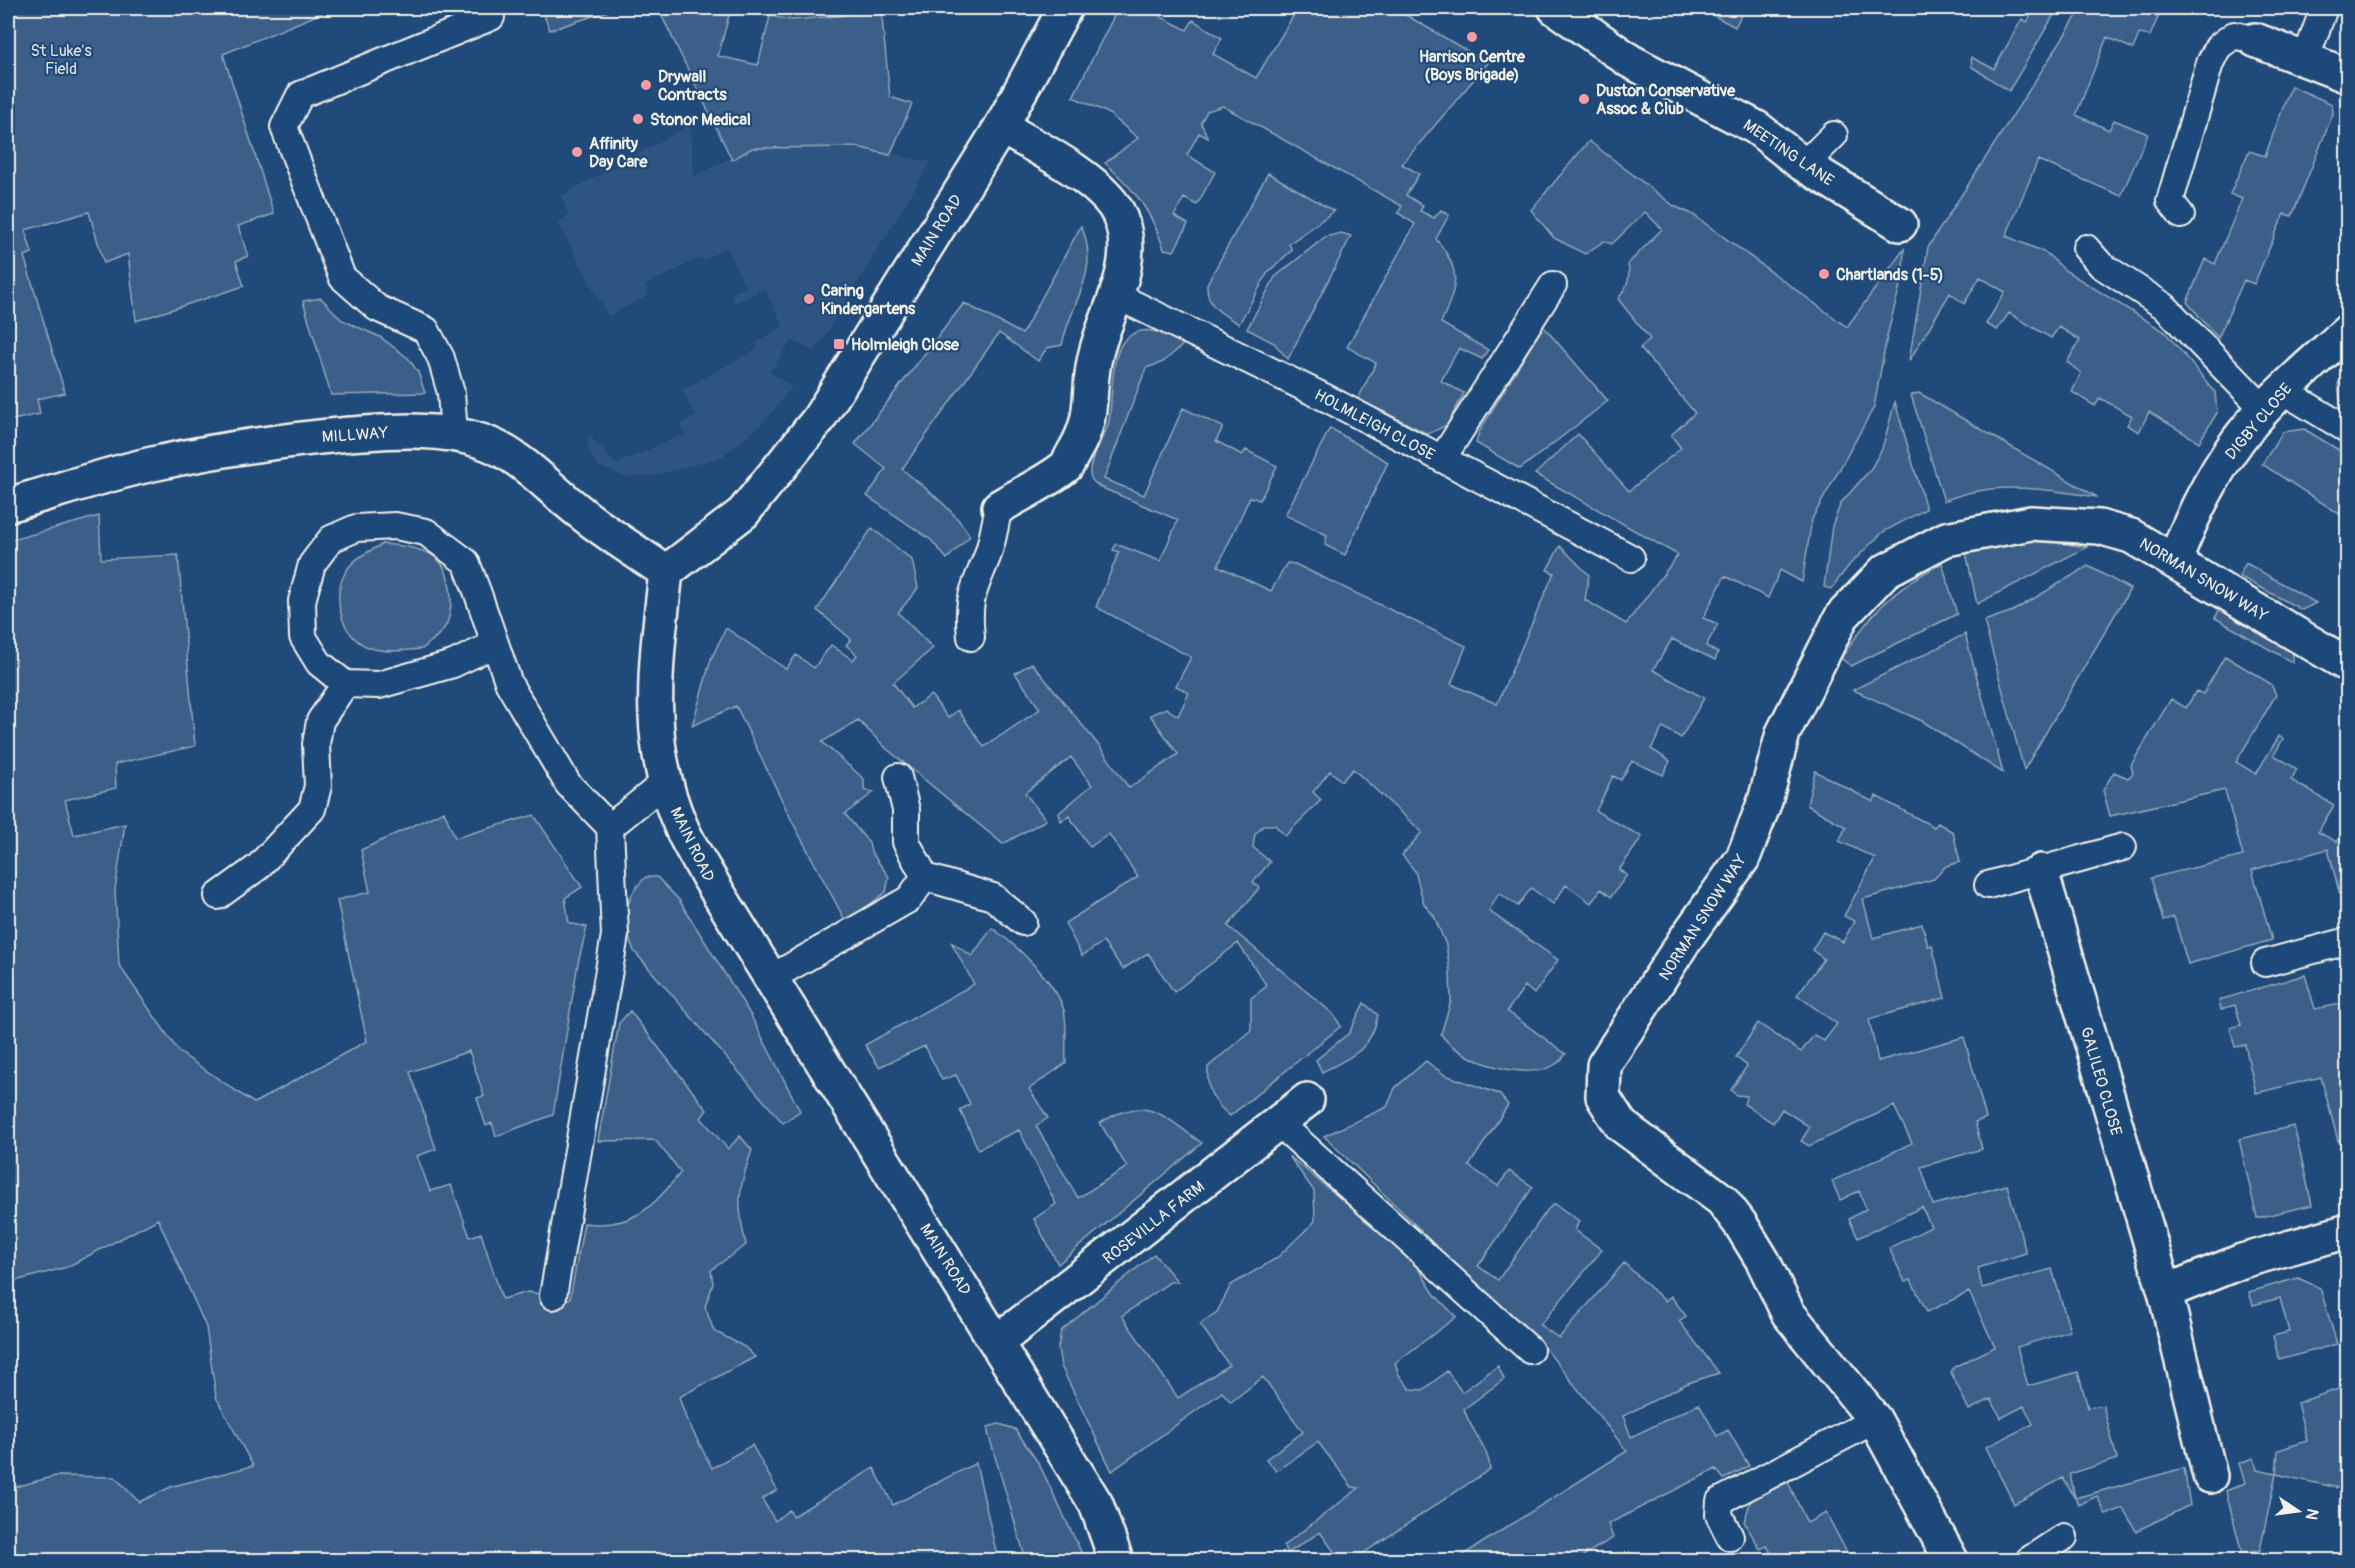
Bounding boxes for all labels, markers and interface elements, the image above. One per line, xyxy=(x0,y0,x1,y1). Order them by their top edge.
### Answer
marker: Harrison Centre (Boys Brigade) xyxy=(1465,30,1479,44)
park label: St Luke's Field xyxy=(30,41,92,79)
place label: Harrison Centre (Boys Brigade) xyxy=(1419,47,1526,85)
place label: Drywall Contracts xyxy=(658,67,727,105)
marker: Drywall Contracts xyxy=(639,78,653,92)
place label: Duston Conservative Assoc & Club xyxy=(1596,81,1736,119)
marker: Duston Conservative Assoc & Club xyxy=(1577,92,1591,106)
place label: Stonor Medical xyxy=(650,110,751,130)
marker: Stonor Medical xyxy=(631,112,645,126)
street label: MEETING LANE xyxy=(1739,115,1838,190)
place label: Affinity Day Care xyxy=(589,134,648,172)
marker: Affinity Day Care xyxy=(570,145,584,159)
street label: MAIN ROAD xyxy=(907,191,967,270)
place label: Chartlands (1-5) xyxy=(1836,265,1944,285)
marker: Chartlands (1-5) xyxy=(1817,267,1831,281)
place label: Caring Kindergartens xyxy=(821,281,916,319)
marker: Caring Kindergartens xyxy=(802,292,816,306)
place label: Holmleigh Close xyxy=(851,335,960,355)
marker: Holmleigh Close xyxy=(832,337,846,351)
street label: DIGBY CLOSE xyxy=(2221,379,2297,464)
street label: HOLMLEIGH CLOSE xyxy=(1311,385,1438,465)
street label: MILLWAY xyxy=(321,423,389,447)
street label: NORMAN SNOW WAY xyxy=(2136,534,2271,626)
street label: MAIN ROAD xyxy=(665,804,719,885)
street label: NORMAN SNOW WAY xyxy=(1655,851,1751,984)
street label: GALILEO CLOSE xyxy=(2076,1025,2126,1138)
street label: ROSEVILLA FARM xyxy=(1099,1177,1209,1269)
street label: MAIN ROAD xyxy=(915,1220,975,1299)
north arrow xyxy=(2268,1481,2328,1541)
text: N xyxy=(2301,1507,2323,1522)

